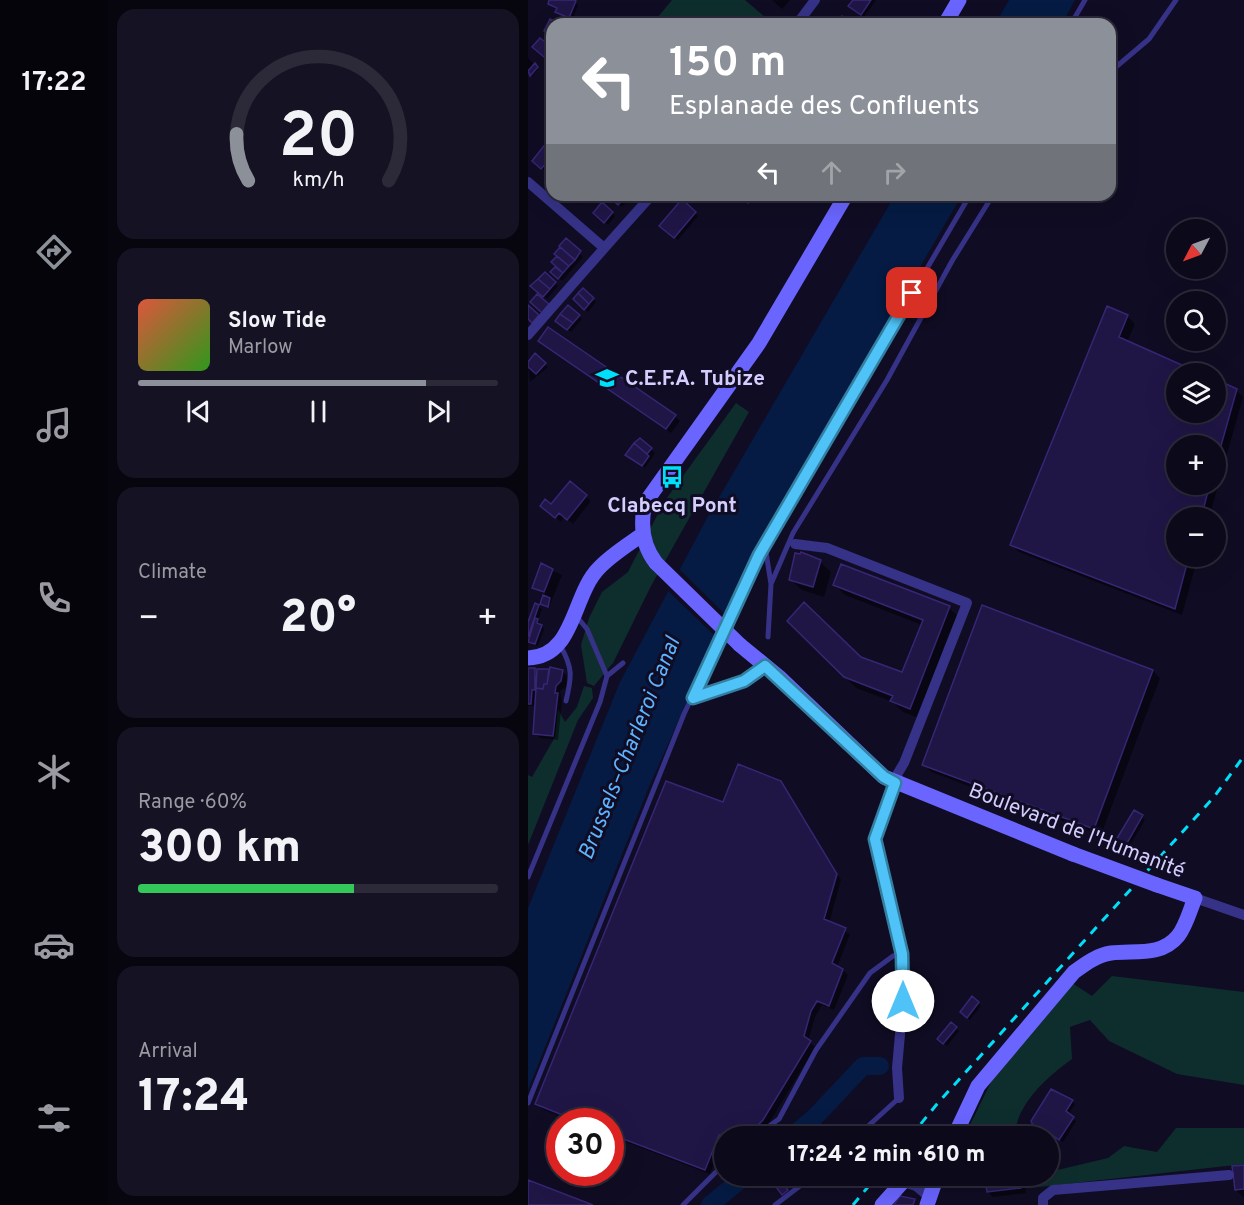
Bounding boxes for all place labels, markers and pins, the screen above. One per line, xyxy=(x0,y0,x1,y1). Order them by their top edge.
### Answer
pin xyxy=(886,267,937,318)
school or university icon: C.E.F.A. Tubize xyxy=(594,365,620,391)
place label: C.E.F.A. Tubize xyxy=(625,366,765,393)
bus stop icon: Clabecq Pont xyxy=(659,464,685,490)
place label: Clabecq Pont xyxy=(607,493,737,520)

